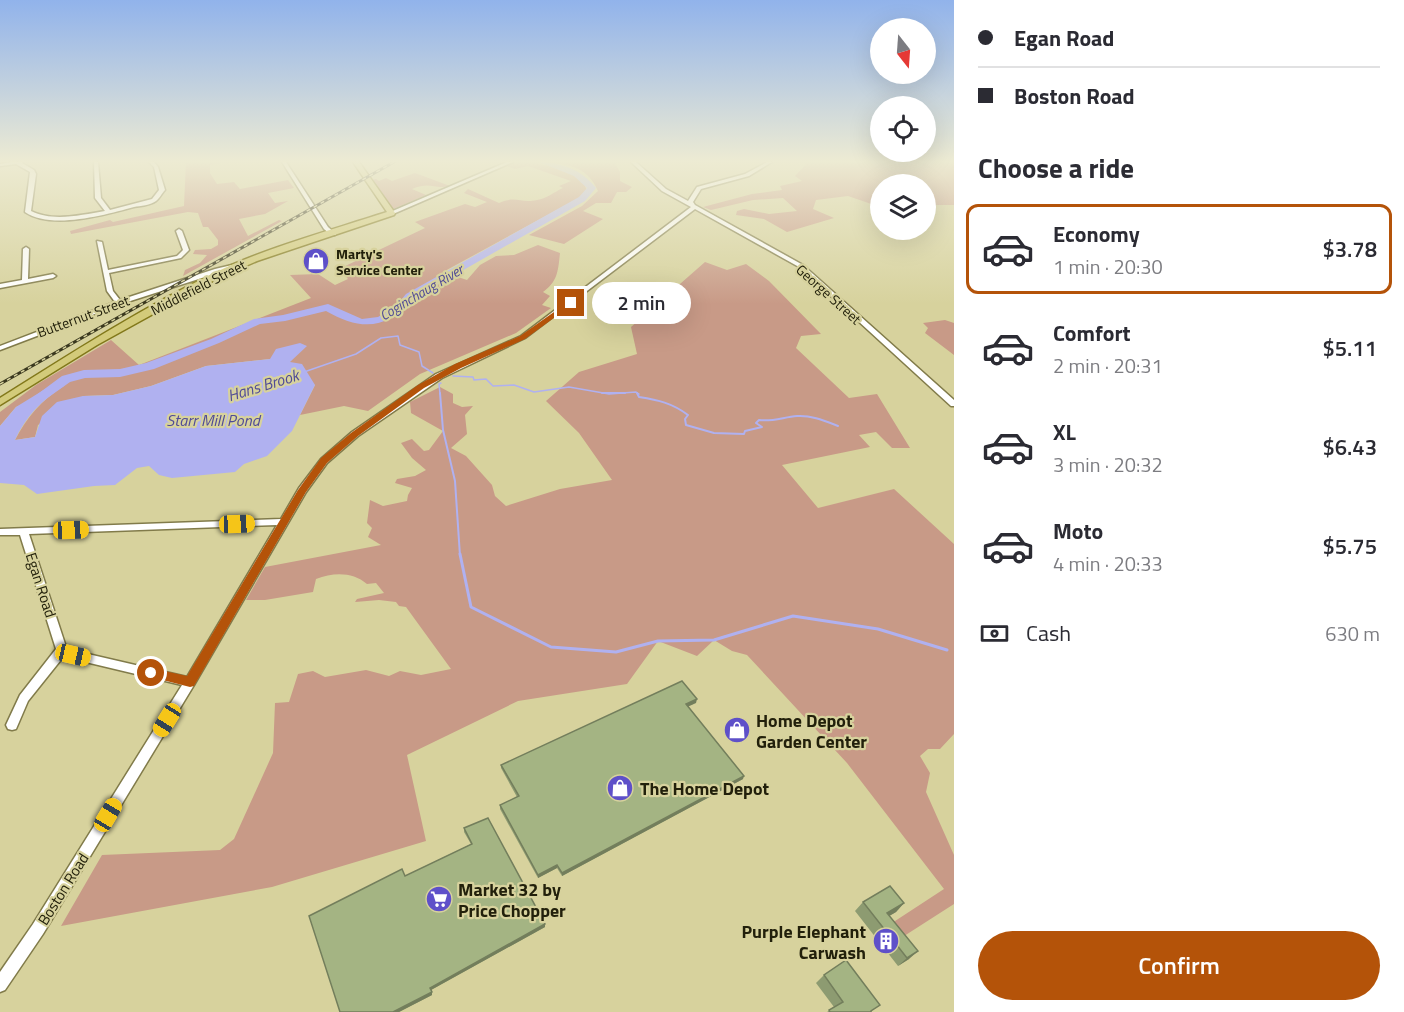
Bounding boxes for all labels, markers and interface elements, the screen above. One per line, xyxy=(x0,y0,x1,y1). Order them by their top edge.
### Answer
north arrow xyxy=(870,18,936,84)
map controls xyxy=(870,18,936,240)
text: Egan Road xyxy=(1014,21,1114,55)
text: Boston Road xyxy=(1014,79,1135,113)
button: locate xyxy=(870,96,936,162)
text: Choose a ride xyxy=(978,147,1134,188)
button: layers xyxy=(870,174,936,240)
text: Economy xyxy=(1053,217,1140,251)
icon: car xyxy=(981,222,1035,276)
text: $3.78 xyxy=(1322,232,1377,266)
place label: Marty's Service Center xyxy=(336,243,423,280)
shop icon: Marty's Service Center xyxy=(301,246,331,276)
text: 1 min · 20:30 xyxy=(1053,251,1163,282)
street label: Middlefield Street xyxy=(147,254,249,320)
water label: Coginchaug River xyxy=(375,258,468,325)
street label: George Street xyxy=(792,259,866,329)
callout: 2 min xyxy=(592,282,691,324)
text: 2 min xyxy=(617,287,666,318)
route end xyxy=(557,289,584,316)
street label: Butternut Street xyxy=(34,290,132,342)
text: Comfort xyxy=(1053,316,1131,350)
icon: car xyxy=(981,321,1035,375)
text: $5.11 xyxy=(1322,331,1377,365)
text: 2 min · 20:31 xyxy=(1053,350,1163,381)
water label: Hans Brook xyxy=(224,362,303,407)
water label: Starr Mill Pond xyxy=(166,408,262,432)
text: XL xyxy=(1053,415,1076,449)
icon: car xyxy=(981,420,1035,474)
text: $6.43 xyxy=(1322,430,1377,464)
text: 3 min · 20:32 xyxy=(1053,449,1163,480)
car xyxy=(219,514,255,534)
text: Moto xyxy=(1053,514,1103,548)
icon: car xyxy=(981,519,1035,573)
car xyxy=(53,520,89,540)
text: $5.75 xyxy=(1322,529,1377,563)
text: 4 min · 20:33 xyxy=(1053,548,1163,579)
street label: Egan Road xyxy=(20,550,62,620)
text: Cash xyxy=(1026,616,1071,650)
icon: cash xyxy=(978,617,1011,650)
text: 630 m xyxy=(1325,618,1380,649)
car xyxy=(53,642,93,668)
route start xyxy=(137,659,164,686)
car xyxy=(150,700,184,740)
place label: Home Depot Garden Center xyxy=(756,707,867,755)
shop icon: Home Depot Garden Center xyxy=(722,715,752,745)
shop icon: The Home Depot xyxy=(605,773,635,803)
place label: The Home Depot xyxy=(640,775,769,802)
car xyxy=(91,795,125,835)
street label: Boston Road xyxy=(32,848,94,930)
place label: Market 32 by Price Chopper xyxy=(458,876,566,924)
supermarket icon: Market 32 by Price Chopper xyxy=(424,884,454,914)
place label: Purple Elephant Carwash xyxy=(741,918,866,966)
building icon: Purple Elephant Carwash xyxy=(871,926,901,956)
button: Confirm xyxy=(978,931,1380,1000)

